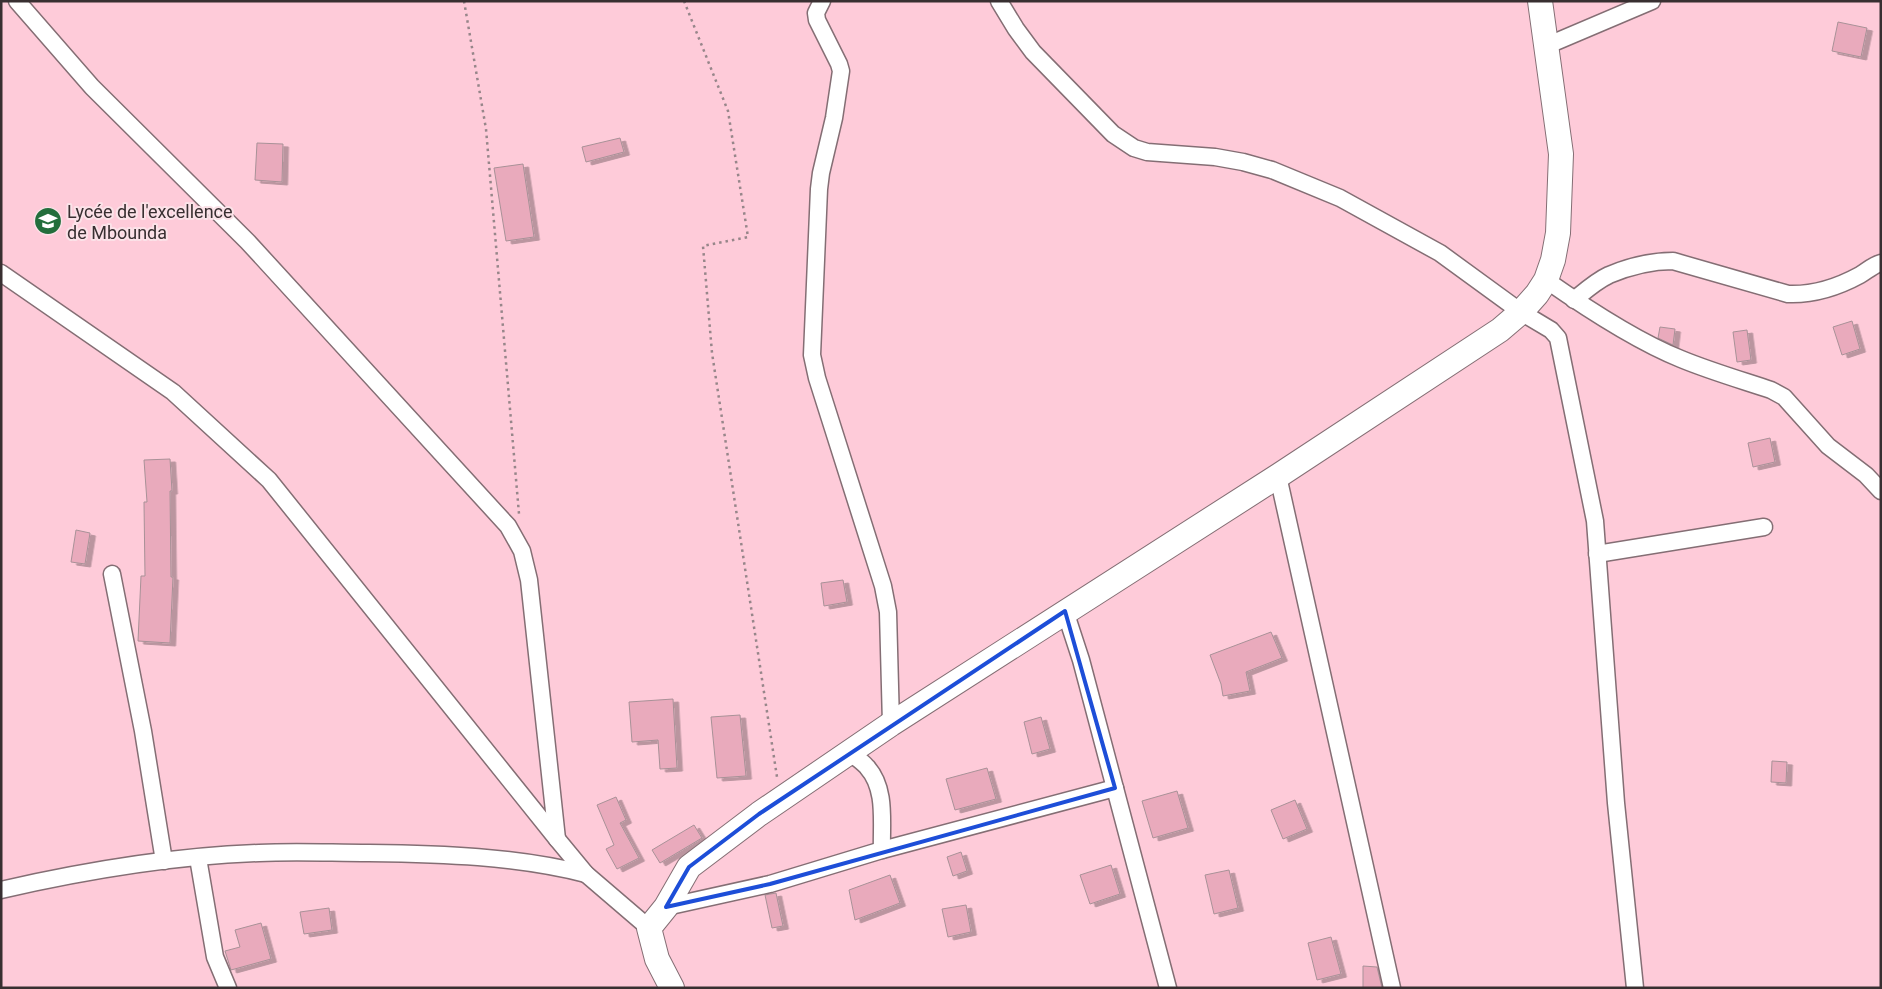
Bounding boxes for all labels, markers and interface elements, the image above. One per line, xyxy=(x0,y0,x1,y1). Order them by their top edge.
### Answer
place label: Lycée de l'excellence de Mbounda xyxy=(67,201,233,243)
school or university icon: Lycée de l'excellence de Mbounda xyxy=(33,206,63,236)

